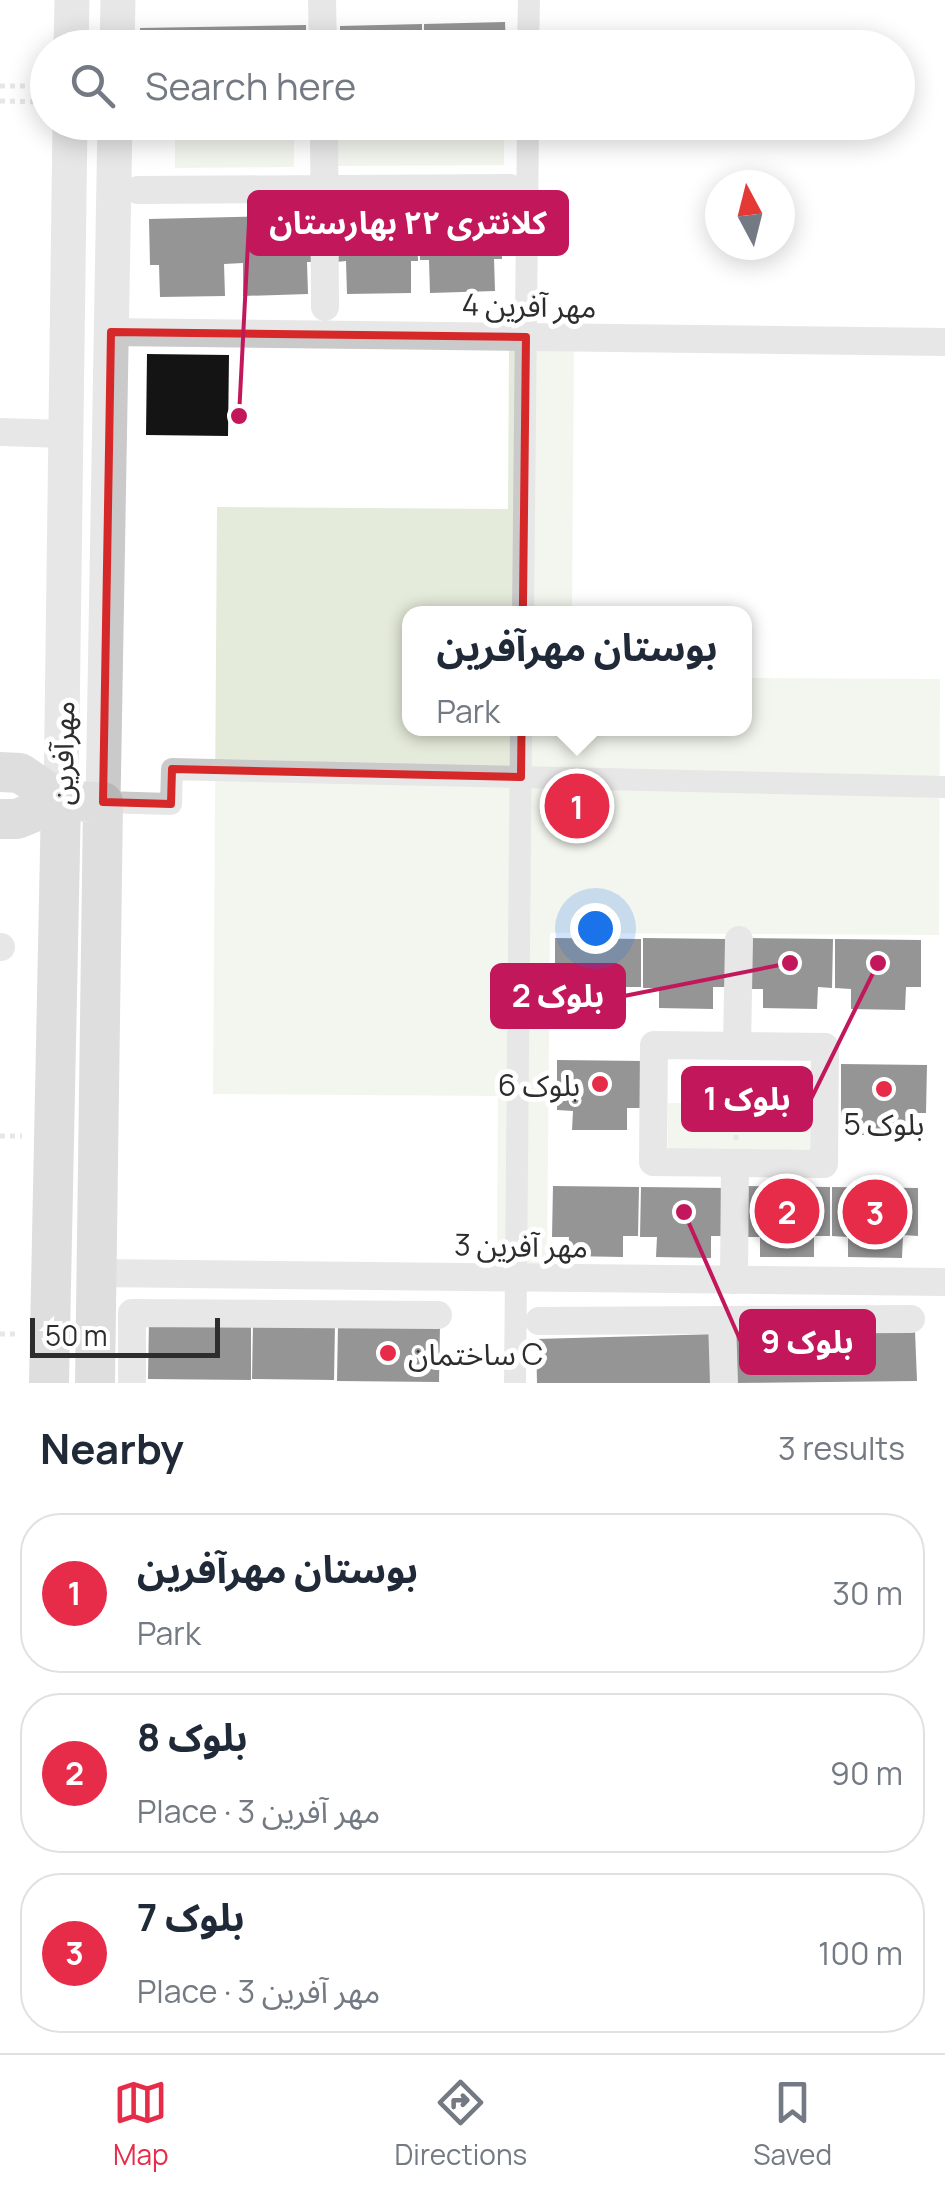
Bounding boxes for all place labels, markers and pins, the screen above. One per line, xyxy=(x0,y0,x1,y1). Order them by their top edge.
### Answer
callout: کلانتری ۲۲ بهارستان xyxy=(249,192,567,254)
pin: 1 xyxy=(544,768,610,844)
callout: بلوک 2 xyxy=(492,965,624,1027)
place label: بلوک 6 xyxy=(498,1064,580,1105)
callout: بلوک 1 xyxy=(683,1068,811,1130)
marker: بلوک 6 xyxy=(589,1073,611,1095)
marker: بلوک 5 xyxy=(873,1078,895,1100)
place label: بلوک 5 xyxy=(844,1103,924,1144)
pin: 2 xyxy=(754,1174,820,1248)
pin: 3 xyxy=(842,1174,908,1250)
callout: بلوک 9 xyxy=(741,1311,874,1373)
place label: ساختمان C xyxy=(408,1333,543,1374)
marker: ساختمان C xyxy=(377,1342,399,1364)

